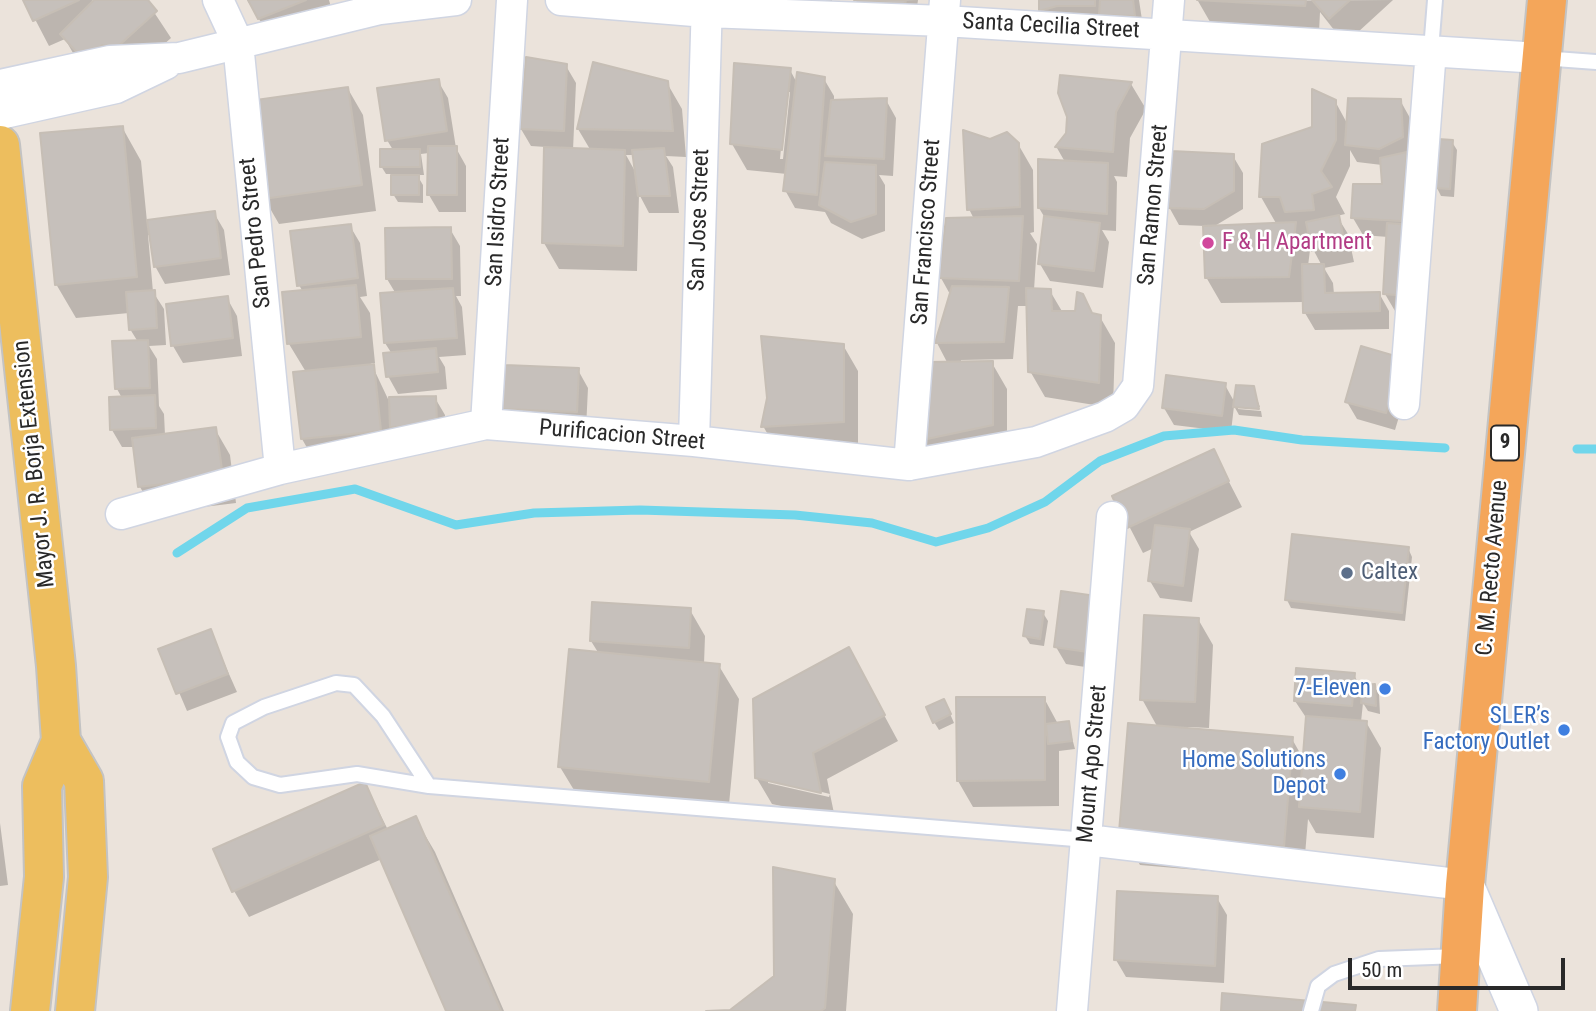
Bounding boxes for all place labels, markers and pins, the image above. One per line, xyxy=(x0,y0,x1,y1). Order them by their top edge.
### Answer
place label: F & H Apartment xyxy=(1222,229,1372,257)
marker: F & H Apartment xyxy=(1200,235,1216,251)
place label: Caltex xyxy=(1361,559,1418,587)
marker: Caltex xyxy=(1339,565,1355,581)
place label: 7-Eleven xyxy=(1295,675,1371,703)
marker: 7-Eleven xyxy=(1377,681,1393,697)
place label: SLER’s Factory Outlet xyxy=(1423,703,1550,757)
marker: SLER’s Factory Outlet xyxy=(1556,722,1572,738)
place label: Home Solutions Depot xyxy=(1182,747,1326,801)
marker: Home Solutions Depot xyxy=(1332,766,1348,782)

